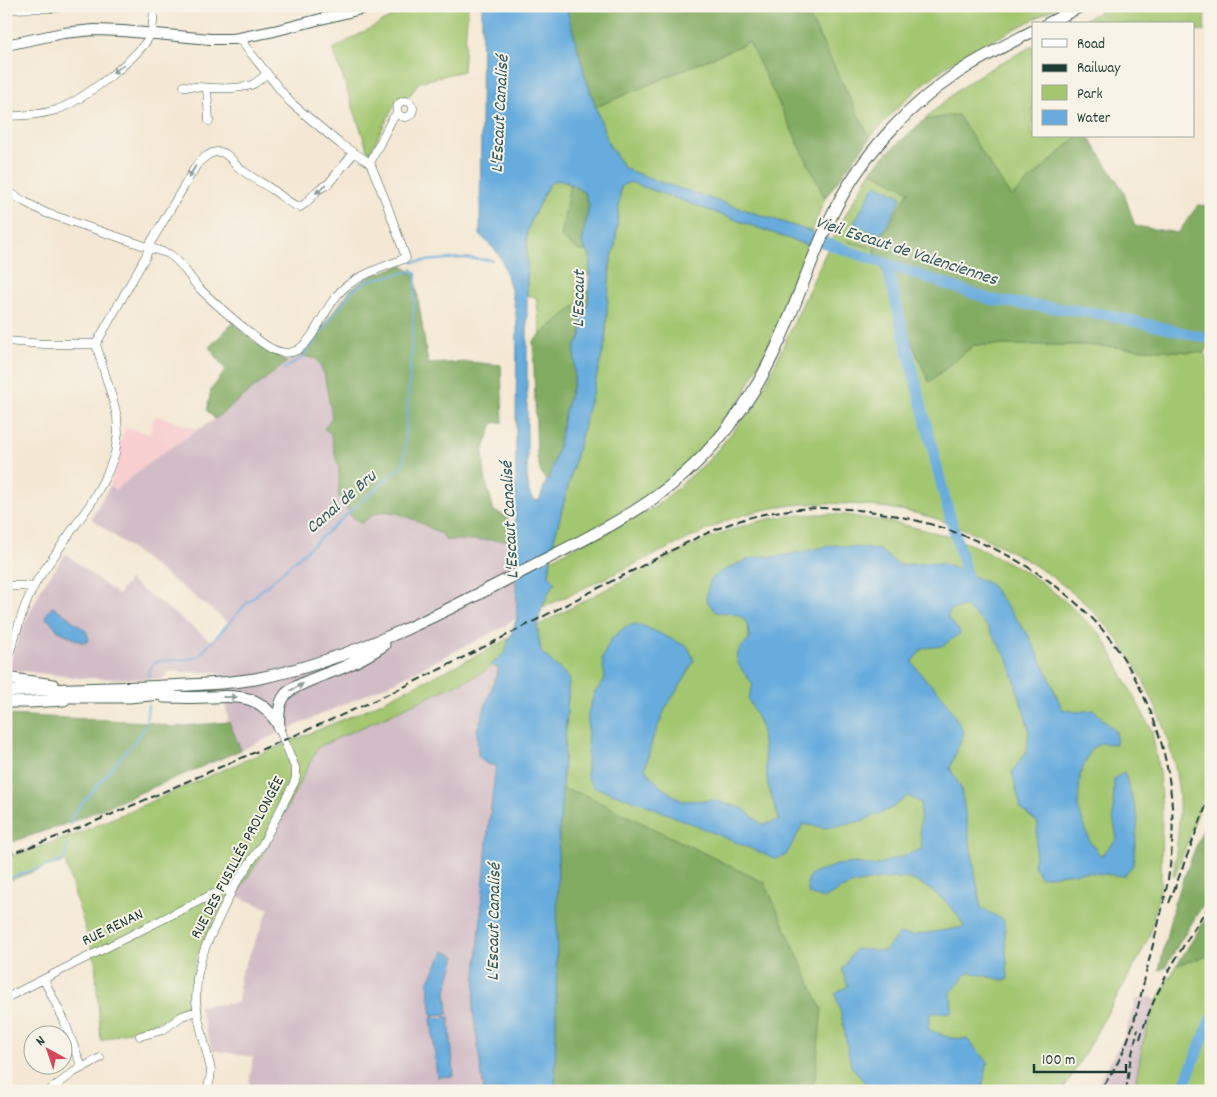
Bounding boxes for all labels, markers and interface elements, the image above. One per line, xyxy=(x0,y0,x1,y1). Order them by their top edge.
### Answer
legend xyxy=(1032,22,1194,138)
text: Road xyxy=(1077,34,1105,56)
water label: L'Escaut Canalisé xyxy=(485,52,517,174)
text: Railway xyxy=(1077,58,1121,80)
one-way arrow xyxy=(111,64,125,74)
text: Park xyxy=(1077,84,1103,106)
text: Water xyxy=(1077,108,1111,130)
one-way arrow xyxy=(188,166,197,179)
one-way arrow xyxy=(315,183,328,194)
water label: Vieil Escaut de Valenciennes xyxy=(812,211,1001,293)
water label: L'Escaut xyxy=(567,268,593,328)
water label: L'Escaut Canalisé xyxy=(495,458,527,580)
water label: Canal de Bru xyxy=(301,465,384,541)
one-way arrow xyxy=(289,683,304,691)
one-way arrow xyxy=(222,693,238,701)
street label: RUE DES FUSILLÉS PROLONGÉE xyxy=(185,772,291,943)
water label: L'Escaut Canalisé xyxy=(481,861,509,981)
street label: RUE RENAN xyxy=(78,903,148,953)
north arrow xyxy=(22,1024,72,1074)
text: N xyxy=(32,1032,50,1051)
scale bar xyxy=(1034,1042,1127,1074)
text: 100 m xyxy=(1042,1050,1075,1072)

